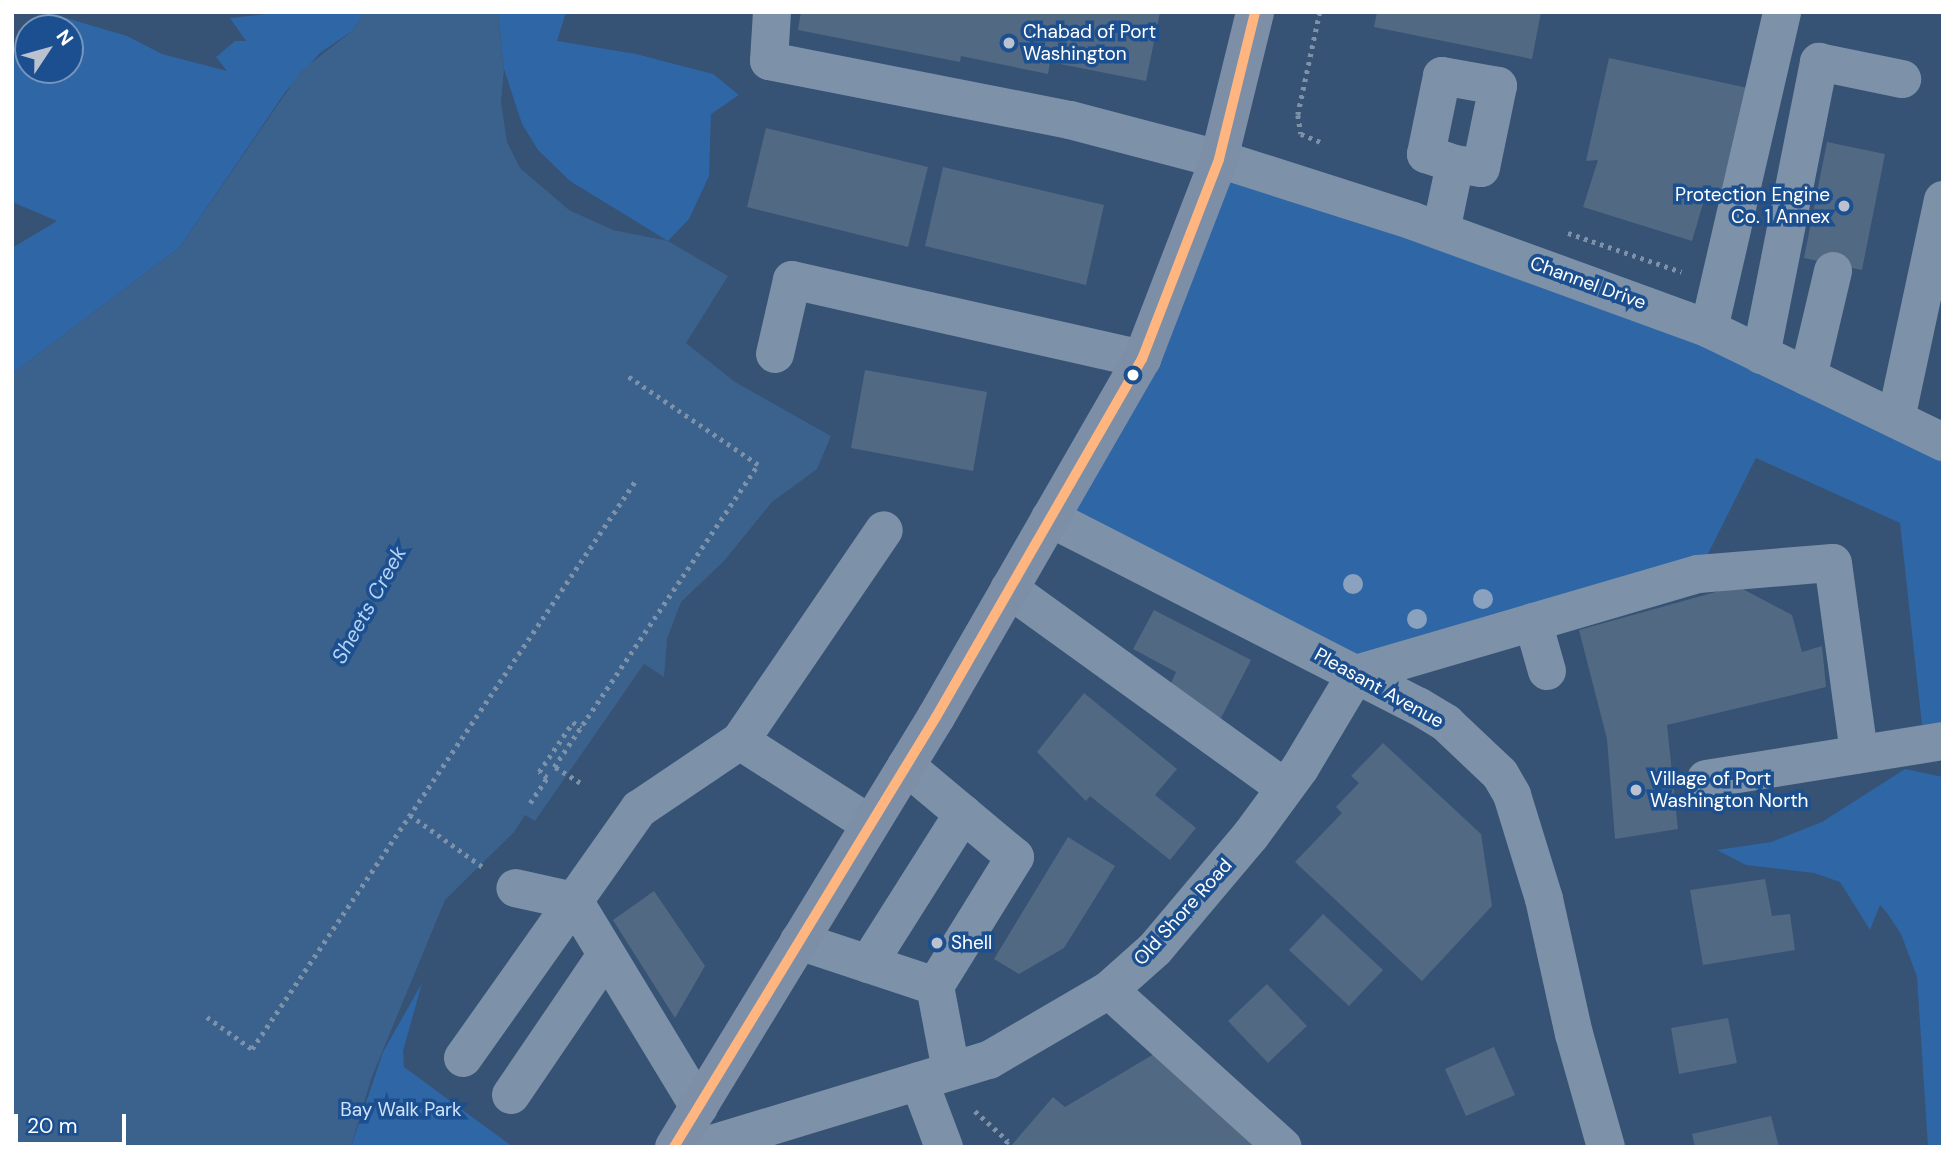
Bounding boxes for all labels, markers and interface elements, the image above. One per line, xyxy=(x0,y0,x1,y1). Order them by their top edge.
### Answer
north arrow xyxy=(14,14,84,84)
place label: Chabad of Port Washington xyxy=(1023,21,1156,65)
text: N xyxy=(51,25,79,50)
marker: Chabad of Port Washington xyxy=(1001,35,1017,51)
place label: Protection Engine Co. 1 Annex xyxy=(1675,184,1830,228)
marker: Protection Engine Co. 1 Annex xyxy=(1836,198,1852,214)
street label: Channel Drive xyxy=(1527,251,1649,315)
unlabelled marker xyxy=(1126,368,1140,382)
water label: Sheets Creek xyxy=(326,542,412,668)
street label: Pleasant Avenue xyxy=(1310,643,1448,733)
place label: Village of Port Washington North xyxy=(1650,768,1809,812)
marker: Village of Port Washington North xyxy=(1628,782,1644,798)
street label: Old Shore Road xyxy=(1129,854,1237,970)
place label: Shell xyxy=(951,932,992,954)
marker: Shell xyxy=(929,935,945,951)
park label: Bay Walk Park xyxy=(340,1099,462,1121)
scale bar xyxy=(18,1100,130,1144)
text: 20 m xyxy=(27,1112,78,1140)

